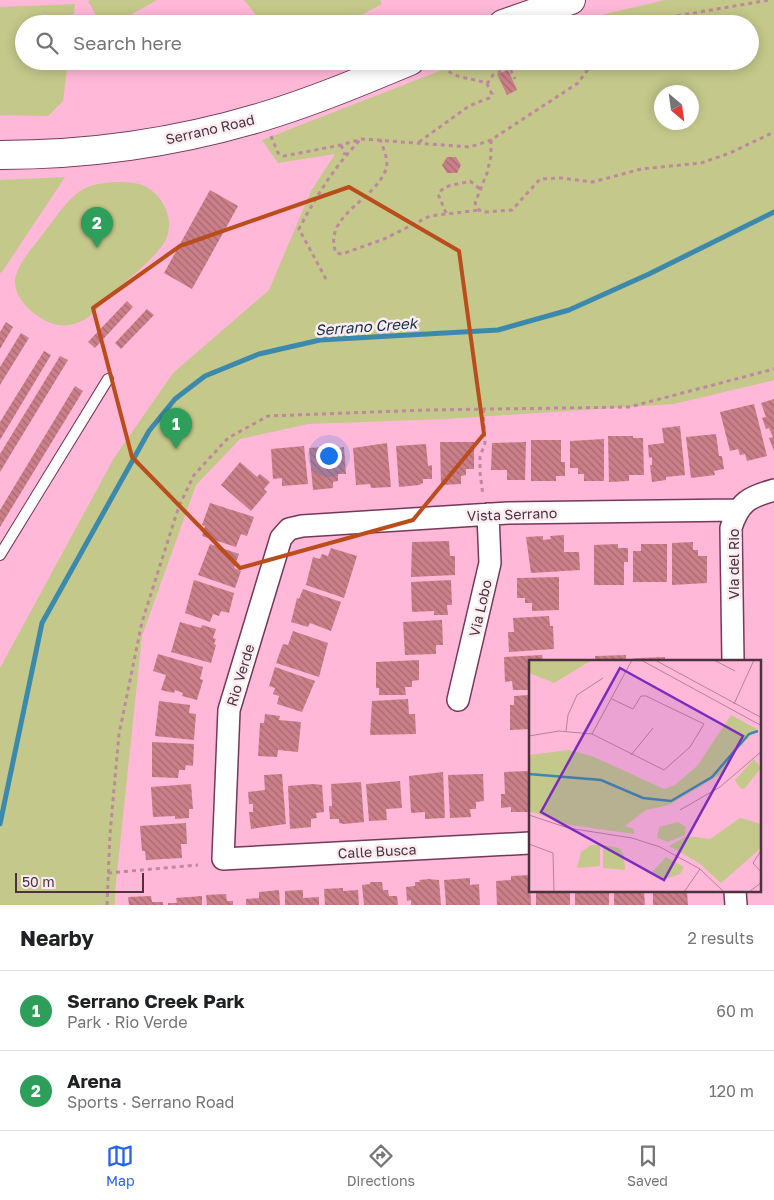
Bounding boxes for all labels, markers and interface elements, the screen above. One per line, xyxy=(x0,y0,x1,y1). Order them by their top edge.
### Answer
search box xyxy=(15,15,759,70)
icon: search xyxy=(33,29,61,57)
text: Search here xyxy=(73,31,182,54)
north arrow xyxy=(654,85,699,130)
street label: Serrano Road xyxy=(164,111,256,147)
pin: 2 xyxy=(81,207,113,248)
water label: Serrano Creek xyxy=(314,313,419,339)
pin: 1 xyxy=(160,408,192,449)
your location xyxy=(316,443,342,469)
street label: Vista Serrano xyxy=(467,504,557,524)
street label: Via del Rio xyxy=(725,529,742,599)
street label: Via Lobo xyxy=(465,578,495,638)
street label: Rio Verde xyxy=(223,642,257,708)
inset map xyxy=(529,660,762,892)
street label: Calle Busca xyxy=(337,840,417,862)
scale bar xyxy=(15,870,144,893)
text: 50 m xyxy=(22,873,55,890)
text: Nearby xyxy=(20,925,94,951)
text: 2 results xyxy=(688,928,754,948)
text: Serrano Creek Park xyxy=(67,989,245,1012)
text: 1 xyxy=(32,1001,40,1021)
text: 60 m xyxy=(716,1001,754,1021)
text: Park · Rio Verde xyxy=(67,1012,187,1032)
text: Arena xyxy=(67,1069,121,1092)
text: 2 xyxy=(31,1081,41,1101)
text: 120 m xyxy=(709,1081,754,1101)
text: Sports · Serrano Road xyxy=(67,1092,234,1112)
tab: Map xyxy=(106,1142,135,1189)
tab: Directions xyxy=(347,1142,415,1189)
tab: Saved xyxy=(627,1142,668,1189)

